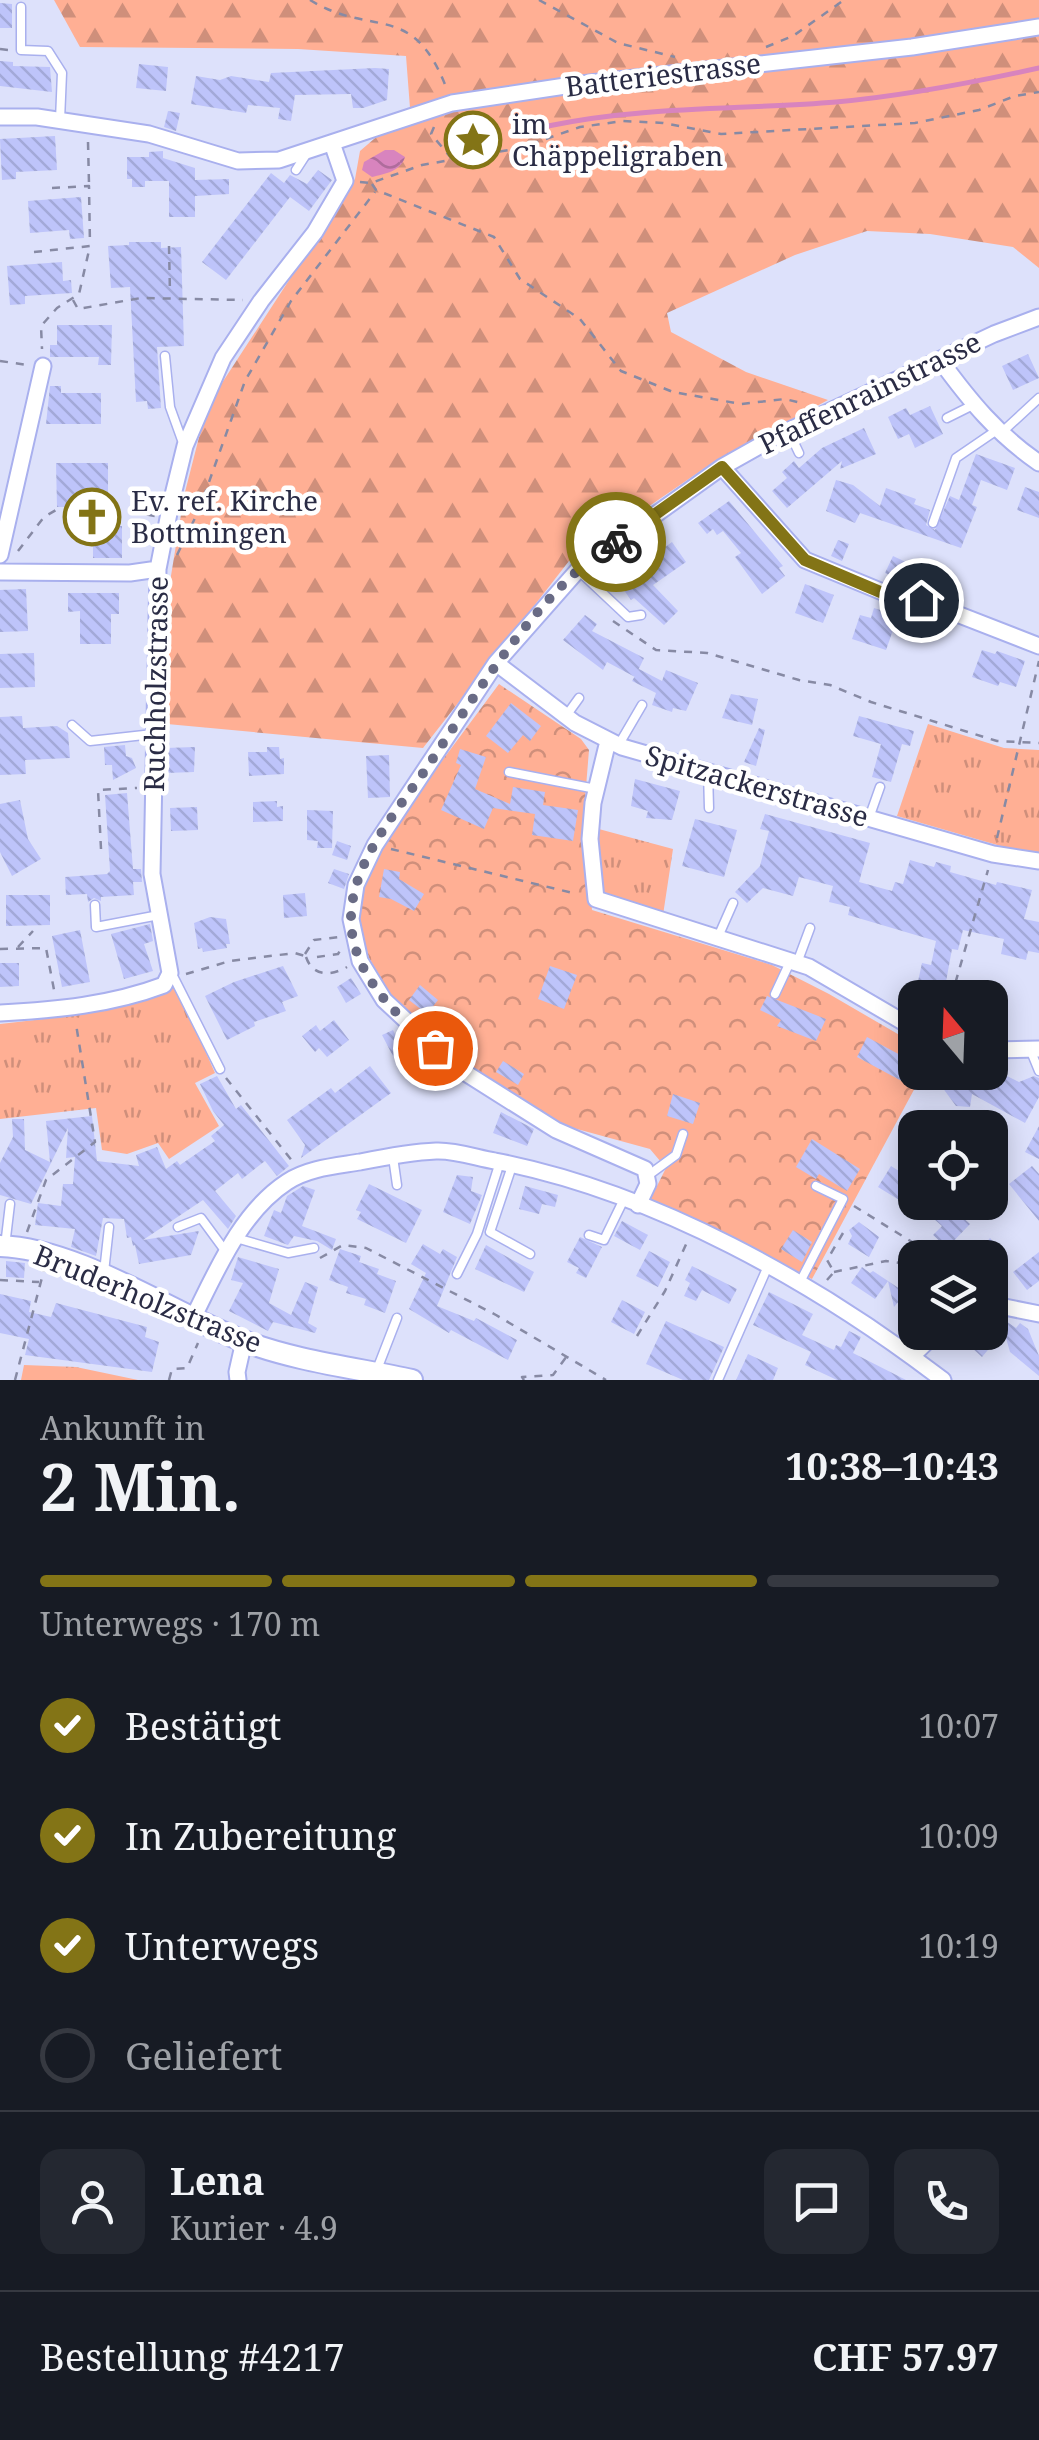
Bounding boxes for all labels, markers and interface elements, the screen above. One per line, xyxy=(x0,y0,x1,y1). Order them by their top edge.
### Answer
street label: Batteriestrasse xyxy=(563,43,763,105)
place label: im Chäppeligraben xyxy=(512,104,723,174)
place icon: im Chäppeligraben xyxy=(443,110,503,170)
street label: Pfaffenrainstrasse xyxy=(752,322,987,462)
place label: Ev. ref. Kirche Bottmingen xyxy=(131,481,318,551)
church icon: Ev. ref. Kirche Bottmingen xyxy=(62,487,122,547)
courier xyxy=(566,492,666,592)
icon: bike xyxy=(589,515,644,570)
pin xyxy=(879,558,964,643)
icon: home xyxy=(894,573,949,628)
street label: Ruchholzstrasse xyxy=(134,576,176,792)
street label: Spitzackerstrasse xyxy=(641,735,873,835)
north arrow xyxy=(898,980,1008,1090)
map controls xyxy=(898,980,1008,1350)
pin xyxy=(393,1006,478,1091)
icon: bag xyxy=(408,1021,463,1076)
button: locate xyxy=(898,1110,1008,1220)
street label: Bruderholzstrasse xyxy=(29,1235,268,1361)
button: layers xyxy=(898,1240,1008,1350)
text: Ankunft in xyxy=(40,1406,205,1449)
text: 10:38–10:43 xyxy=(785,1439,999,1491)
text: 2 Min. xyxy=(40,1442,241,1530)
text: Unterwegs · 170 m xyxy=(40,1602,320,1645)
icon: check xyxy=(40,1698,95,1753)
text: Bestätigt xyxy=(125,1699,281,1751)
text: 10:07 xyxy=(918,1704,999,1747)
icon: check xyxy=(40,1808,95,1863)
text: In Zubereitung xyxy=(125,1809,396,1861)
text: 10:09 xyxy=(918,1814,999,1857)
icon: check xyxy=(40,1918,95,1973)
text: Unterwegs xyxy=(125,1919,319,1971)
text: 10:19 xyxy=(918,1924,999,1967)
text: Geliefert xyxy=(125,2029,282,2081)
button: person xyxy=(40,2149,145,2254)
button: chat xyxy=(764,2149,869,2254)
button: phone xyxy=(894,2149,999,2254)
text: Lena xyxy=(170,2154,265,2206)
text: Kurier · 4.9 xyxy=(170,2206,338,2249)
text: Bestellung #4217 xyxy=(40,2330,345,2382)
text: CHF 57.97 xyxy=(812,2330,999,2382)

